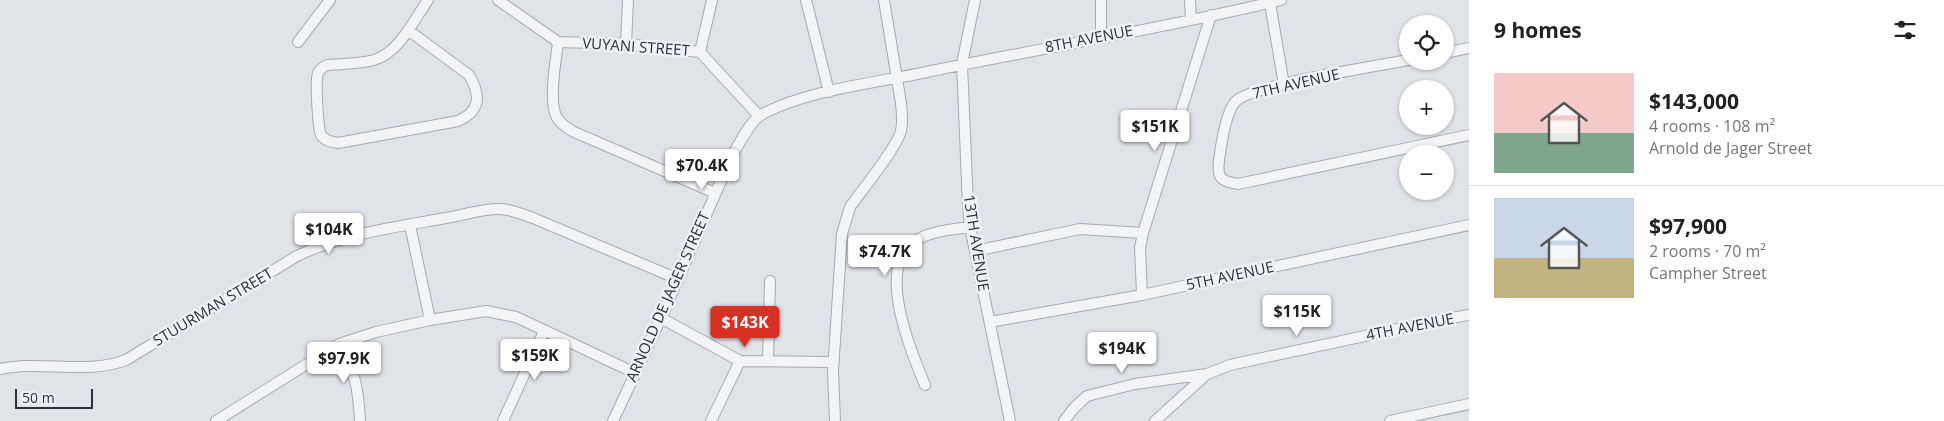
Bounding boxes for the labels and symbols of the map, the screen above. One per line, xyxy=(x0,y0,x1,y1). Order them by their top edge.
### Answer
street label: 8TH AVENUE xyxy=(1043,20,1134,56)
street label: VUYANI STREET xyxy=(582,32,691,60)
street label: 7TH AVENUE xyxy=(1250,63,1341,103)
pin: $151K xyxy=(1120,110,1190,152)
pin: $70.4K xyxy=(661,148,743,191)
street label: 13TH AVENUE xyxy=(959,193,995,293)
street label: ARNOLD DE JAGER STREET xyxy=(621,208,714,385)
pin: $104K xyxy=(294,212,364,255)
pin: $74.7K xyxy=(844,234,926,277)
street label: 5TH AVENUE xyxy=(1184,256,1275,294)
street label: STUURMAN STREET xyxy=(149,262,277,350)
pin: $115K xyxy=(1262,294,1332,337)
pin: $143K xyxy=(710,306,780,348)
street label: 4TH AVENUE xyxy=(1364,308,1455,344)
pin: $194K xyxy=(1087,332,1157,374)
pin: $159K xyxy=(500,338,570,381)
pin: $97.9K xyxy=(303,342,385,384)
scale bar xyxy=(15,386,92,409)

